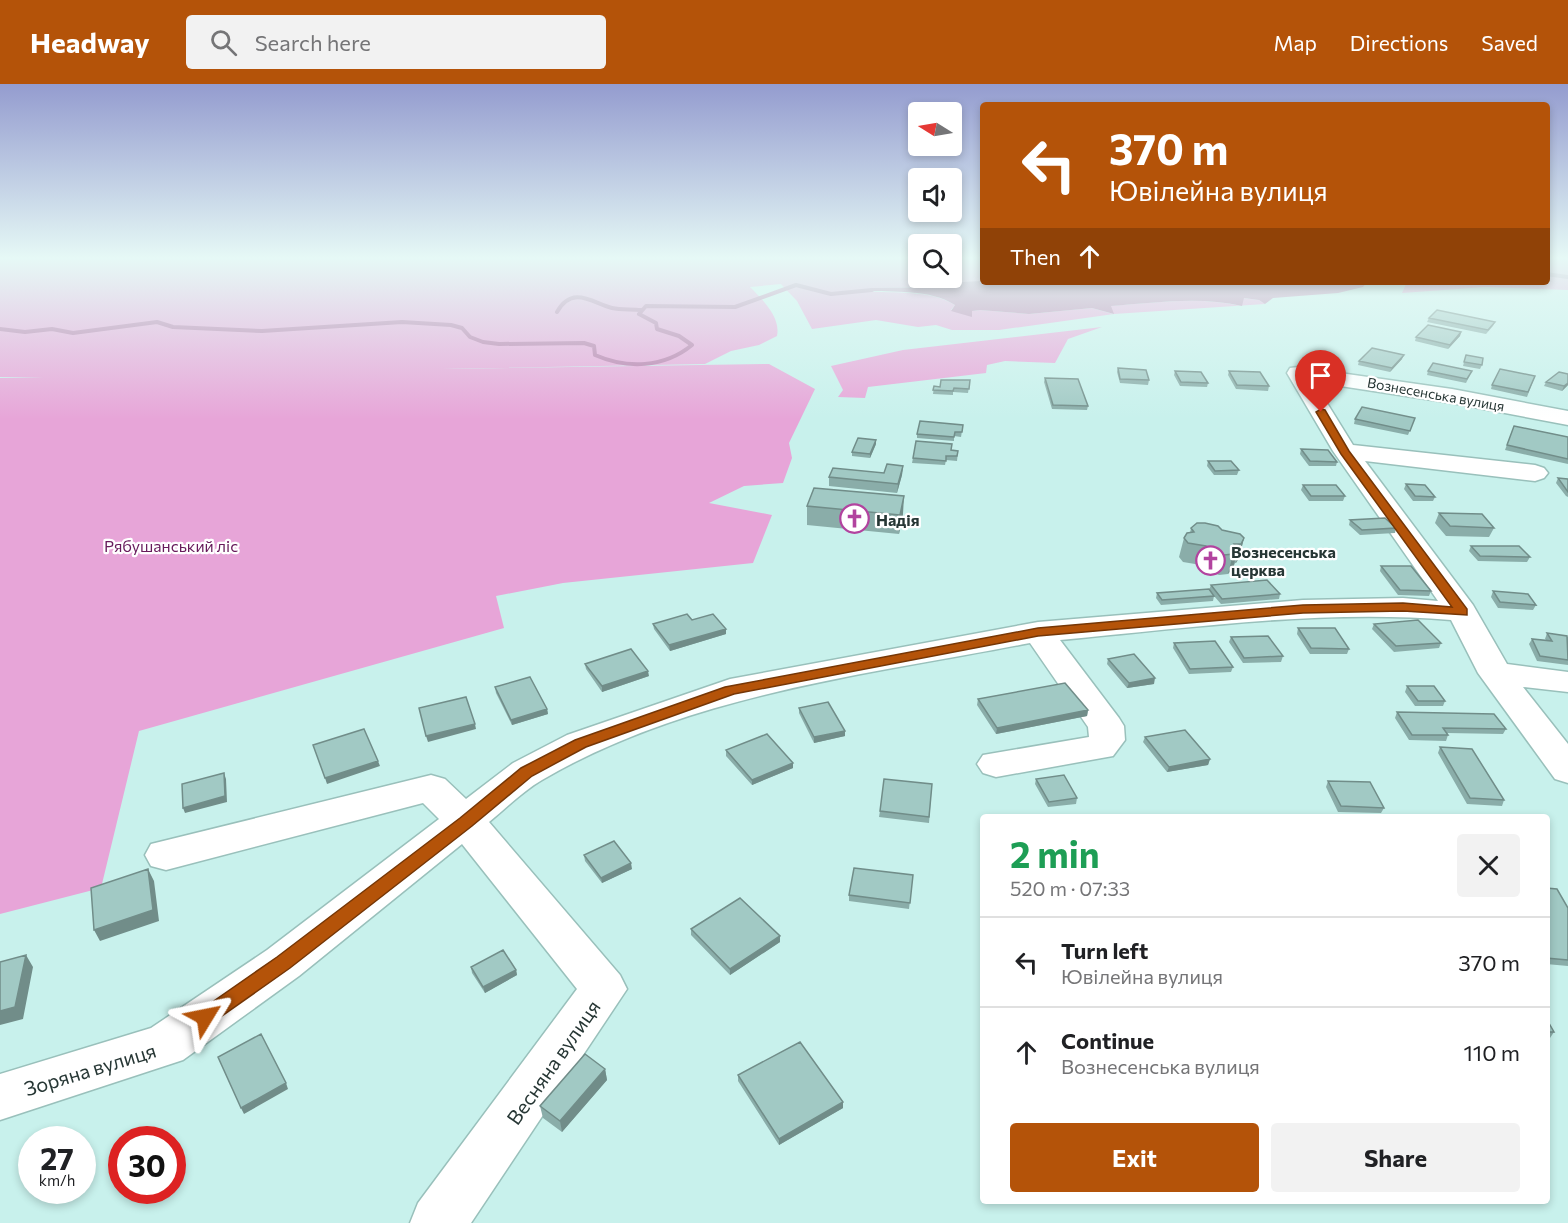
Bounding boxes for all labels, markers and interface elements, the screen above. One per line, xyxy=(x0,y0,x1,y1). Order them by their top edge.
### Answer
search box xyxy=(186,15,606,69)
text: Headway xyxy=(30,25,150,59)
icon: search xyxy=(207,26,240,59)
text: Search here xyxy=(255,29,371,56)
text: Map xyxy=(1274,30,1317,55)
text: Directions xyxy=(1350,30,1448,55)
text: Saved xyxy=(1481,30,1538,55)
north arrow xyxy=(908,102,962,156)
map controls xyxy=(908,102,962,288)
text: 370 m xyxy=(1109,122,1228,174)
icon: left xyxy=(1010,126,1088,204)
button: sound xyxy=(908,168,962,222)
text: Ювілейна вулиця xyxy=(1109,174,1328,207)
button: search xyxy=(908,234,962,288)
icon: ahead xyxy=(1073,240,1106,273)
text: Then xyxy=(1010,243,1061,270)
pin xyxy=(1295,350,1346,412)
icon: arrive xyxy=(1304,359,1337,392)
street label: Вознесенська вулиця xyxy=(1366,374,1506,414)
church icon: Надія xyxy=(839,503,871,535)
place label: Надія xyxy=(876,510,919,529)
park label: Рябушанський ліс xyxy=(104,536,238,555)
place label: Вознесенська церква xyxy=(1231,542,1336,579)
church icon: Вознесенська церква xyxy=(1194,544,1226,576)
text: 2 min xyxy=(1010,831,1100,875)
button: close xyxy=(1457,834,1520,897)
text: 520 m · 07:33 xyxy=(1010,876,1130,900)
text: Turn left xyxy=(1061,937,1148,964)
icon: left xyxy=(1010,946,1043,979)
text: 370 m xyxy=(1458,949,1520,976)
text: Ювілейна вулиця xyxy=(1061,964,1223,988)
position arrow xyxy=(173,985,237,1049)
street label: Весняна вулиця xyxy=(501,995,605,1129)
text: Continue xyxy=(1061,1027,1154,1054)
icon: ahead xyxy=(1010,1036,1043,1069)
street label: Зоряна вулиця xyxy=(21,1038,159,1100)
text: 110 m xyxy=(1463,1039,1520,1066)
text: Вознесенська вулиця xyxy=(1061,1054,1260,1078)
button: Exit xyxy=(1010,1123,1259,1192)
button: Share xyxy=(1271,1123,1520,1192)
speed limit sign: 30 xyxy=(108,1126,186,1204)
text: 27 xyxy=(40,1139,74,1176)
text: km/h xyxy=(39,1171,75,1189)

